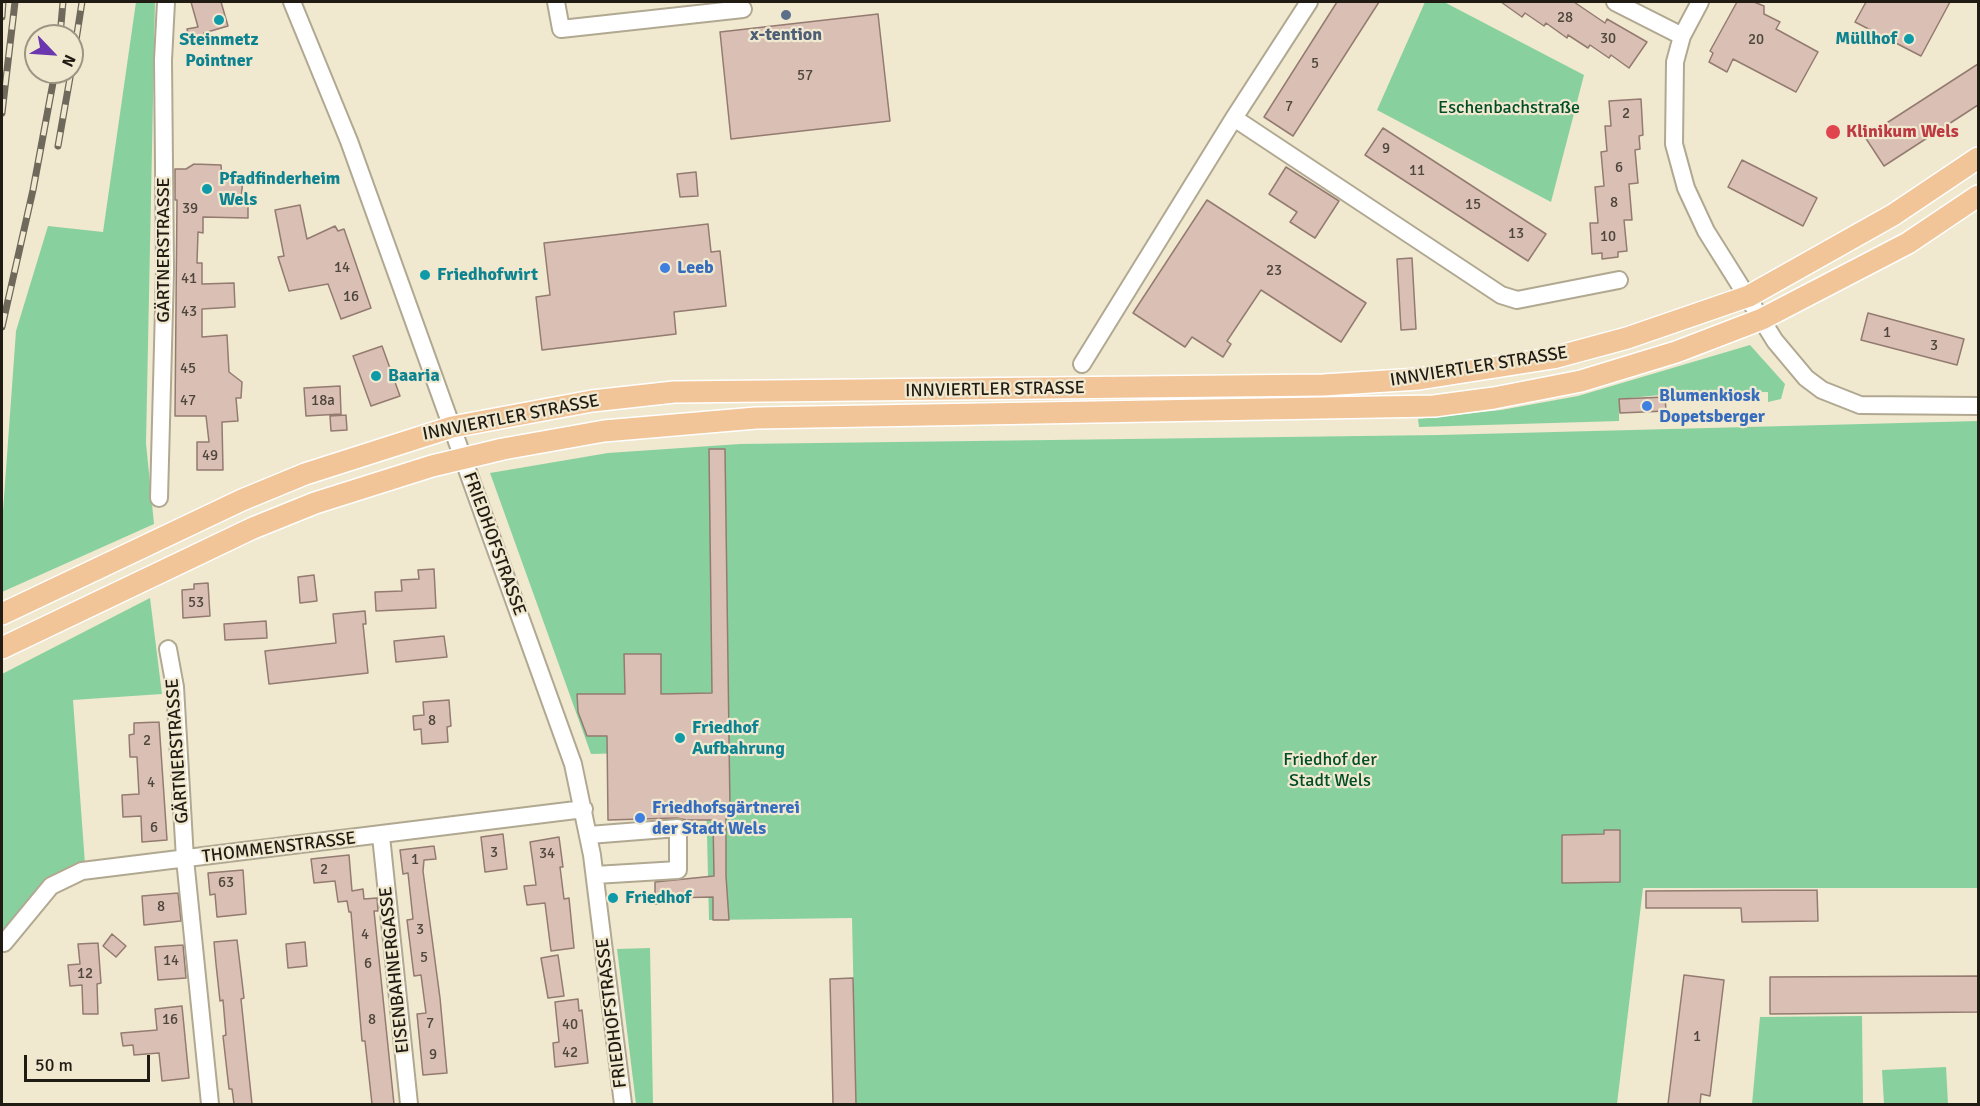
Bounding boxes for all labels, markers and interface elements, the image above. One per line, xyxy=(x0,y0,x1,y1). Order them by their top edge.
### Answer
marker: x-tention xyxy=(779,8,793,22)
house number: 28 xyxy=(1557,9,1573,27)
marker: Steinmetz Pointner xyxy=(212,13,226,27)
north arrow xyxy=(24,24,84,84)
place label: x-tention xyxy=(750,24,822,46)
place label: Müllhof xyxy=(1835,28,1897,50)
place label: Steinmetz Pointner xyxy=(179,29,259,72)
house number: 30 xyxy=(1600,30,1616,48)
house number: 20 xyxy=(1748,31,1764,49)
marker: Müllhof xyxy=(1902,32,1916,46)
text: N xyxy=(57,51,80,70)
house number: 5 xyxy=(1311,55,1319,73)
house number: 57 xyxy=(797,67,813,85)
park label: Eschenbachstraße xyxy=(1438,97,1580,119)
house number: 7 xyxy=(1285,98,1293,116)
house number: 2 xyxy=(1622,105,1630,123)
place label: Klinikum Wels xyxy=(1846,121,1959,143)
marker: Klinikum Wels xyxy=(1824,123,1842,141)
house number: 9 xyxy=(1382,140,1390,158)
house number: 6 xyxy=(1615,159,1623,177)
house number: 11 xyxy=(1409,162,1425,180)
place label: Pfadfinderheim Wels xyxy=(219,168,340,210)
street label: GÄRTNERSTRASSE xyxy=(153,177,175,323)
marker: Pfadfinderheim Wels xyxy=(200,182,214,196)
house number: 8 xyxy=(1610,194,1618,212)
house number: 15 xyxy=(1465,196,1481,214)
house number: 39 xyxy=(182,200,198,218)
house number: 13 xyxy=(1508,225,1524,243)
house number: 10 xyxy=(1600,228,1616,246)
place label: Leeb xyxy=(677,257,714,279)
house number: 14 xyxy=(334,259,350,277)
marker: Leeb xyxy=(658,261,672,275)
house number: 23 xyxy=(1266,262,1282,280)
place label: Friedhofwirt xyxy=(437,264,538,286)
marker: Friedhofwirt xyxy=(418,268,432,282)
house number: 41 xyxy=(181,270,197,288)
house number: 16 xyxy=(343,288,359,306)
house number: 43 xyxy=(181,303,197,321)
house number: 1 xyxy=(1883,324,1891,342)
house number: 3 xyxy=(1930,337,1938,355)
street label: INNVIERTLER STRASSE xyxy=(1389,342,1569,392)
house number: 45 xyxy=(180,360,196,378)
place label: Baaria xyxy=(388,365,440,387)
marker: Baaria xyxy=(369,369,383,383)
street label: INNVIERTLER STRASSE xyxy=(905,378,1085,402)
place label: Blumenkiosk Dopetsberger xyxy=(1659,385,1765,428)
street label: INNVIERTLER STRASSE xyxy=(421,390,601,446)
house number: 47 xyxy=(180,392,196,410)
house number: 18a xyxy=(311,392,335,410)
marker: Blumenkiosk Dopetsberger xyxy=(1640,399,1654,413)
house number: 49 xyxy=(202,447,218,465)
street label: FRIEDHOFSTRASSE xyxy=(458,469,530,619)
house number: 53 xyxy=(188,594,204,612)
street label: GÄRTNERSTRASSE xyxy=(162,678,194,824)
house number: 8 xyxy=(428,712,436,730)
place label: Friedhof Aufbahrung xyxy=(692,717,785,760)
marker: Friedhof Aufbahrung xyxy=(673,731,687,745)
house number: 2 xyxy=(143,732,151,750)
park label: Friedhof der Stadt Wels xyxy=(1283,749,1377,792)
house number: 4 xyxy=(147,774,155,792)
place label: Friedhofsgärtnerei der Stadt Wels xyxy=(652,797,800,840)
marker: Friedhofsgärtnerei der Stadt Wels xyxy=(633,811,647,825)
house number: 6 xyxy=(150,819,158,837)
street label: THOMMENSTRASSE xyxy=(201,828,357,868)
house number: 3 xyxy=(490,844,498,862)
house number: 34 xyxy=(539,845,555,863)
house number: 1 xyxy=(411,851,419,869)
house number: 2 xyxy=(320,861,328,879)
house number: 63 xyxy=(218,874,234,892)
street label: EISENBAHNERGASSE xyxy=(375,886,415,1054)
place label: Friedhof xyxy=(625,887,691,909)
marker: Friedhof xyxy=(606,891,620,905)
house number: 8 xyxy=(157,898,165,916)
house number: 3 xyxy=(416,921,424,939)
house number: 4 xyxy=(361,926,369,944)
street label: FRIEDHOFSTRASSE xyxy=(592,937,632,1089)
house number: 5 xyxy=(420,949,428,967)
house number: 14 xyxy=(163,952,179,970)
house number: 6 xyxy=(364,955,372,973)
house number: 12 xyxy=(77,965,93,983)
house number: 16 xyxy=(162,1011,178,1029)
house number: 8 xyxy=(368,1011,376,1029)
house number: 7 xyxy=(426,1015,434,1033)
house number: 40 xyxy=(562,1016,578,1034)
house number: 1 xyxy=(1693,1028,1701,1046)
scale bar xyxy=(27,1043,153,1081)
house number: 42 xyxy=(562,1044,578,1062)
house number: 9 xyxy=(429,1046,437,1064)
text: 50 m xyxy=(35,1054,73,1076)

